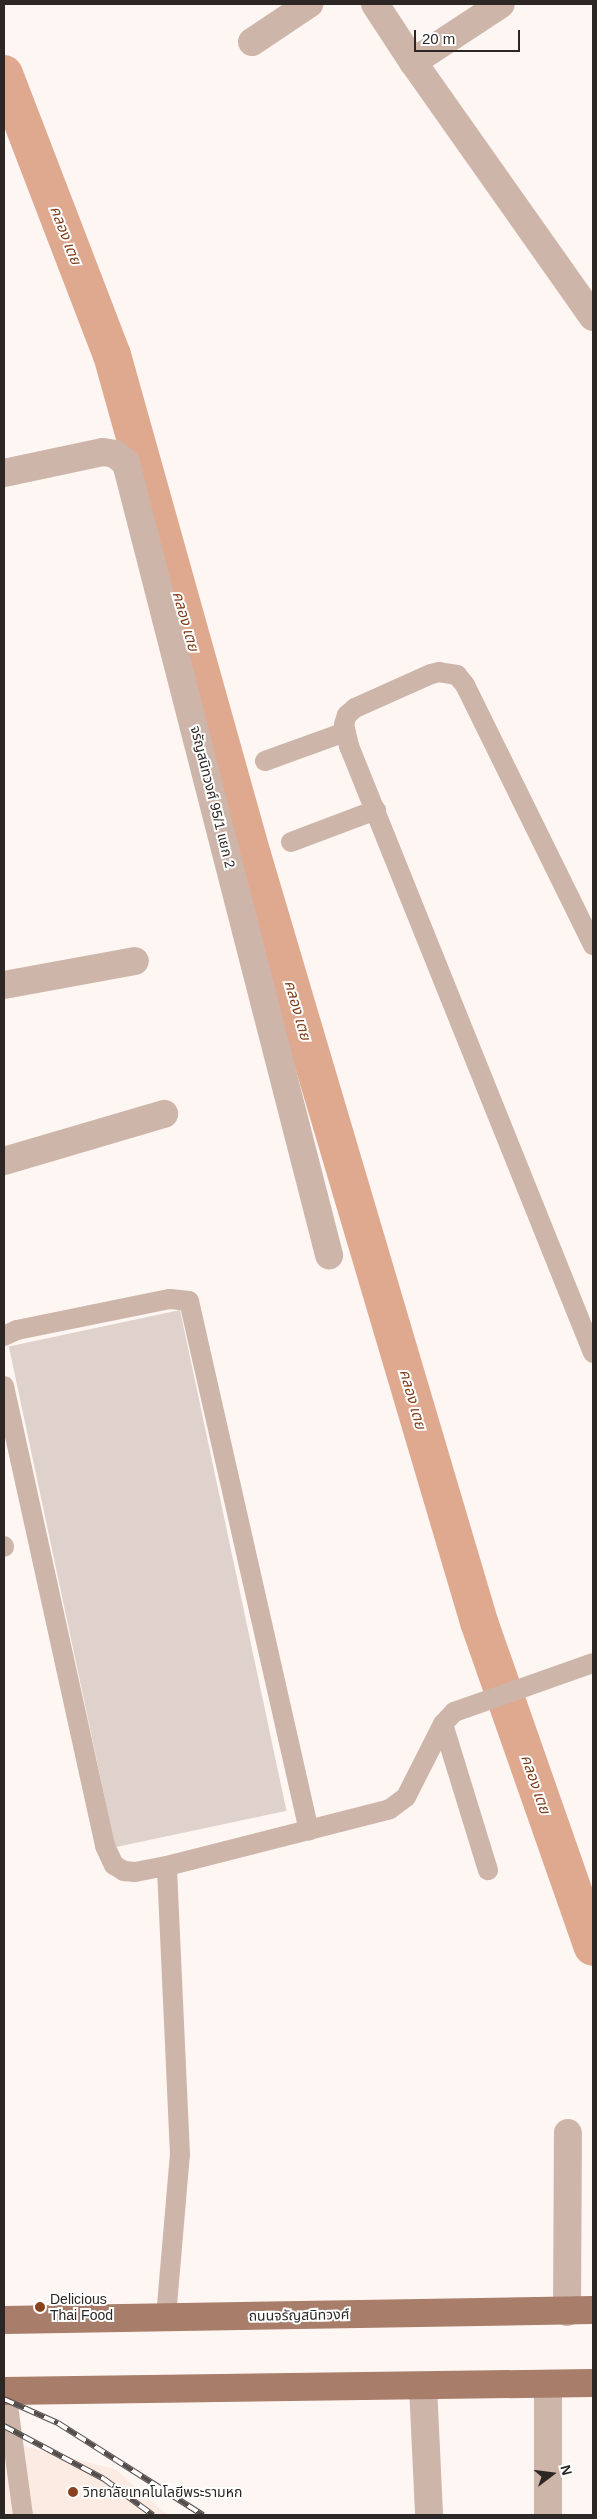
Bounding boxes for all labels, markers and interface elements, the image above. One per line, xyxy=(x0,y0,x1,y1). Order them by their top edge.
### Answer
scale bar xyxy=(417,20,523,52)
text: 20 m xyxy=(422,30,455,47)
water label: คลอง เตย xyxy=(47,203,85,267)
water label: คลอง เตย xyxy=(169,589,203,653)
street label: จรัญสนิทวงศ์ 95/1 แยก 2 xyxy=(187,724,239,870)
water label: คลอง เตย xyxy=(281,978,315,1042)
water label: คลอง เตย xyxy=(396,1367,430,1431)
water label: คลอง เตย xyxy=(518,1752,554,1816)
place label: Delicious Thai Food xyxy=(50,2291,113,2324)
marker: Delicious Thai Food xyxy=(34,2301,46,2313)
street label: ถนนจรัญสนิทวงศ์ xyxy=(248,2306,350,2324)
north arrow xyxy=(527,2449,577,2499)
text: N xyxy=(557,2463,576,2477)
place label: วิทยาลัยเทคโนโลยีพระรามหก xyxy=(83,2484,242,2500)
marker: วิทยาลัยเทคโนโลยีพระรามหก xyxy=(67,2486,79,2498)

